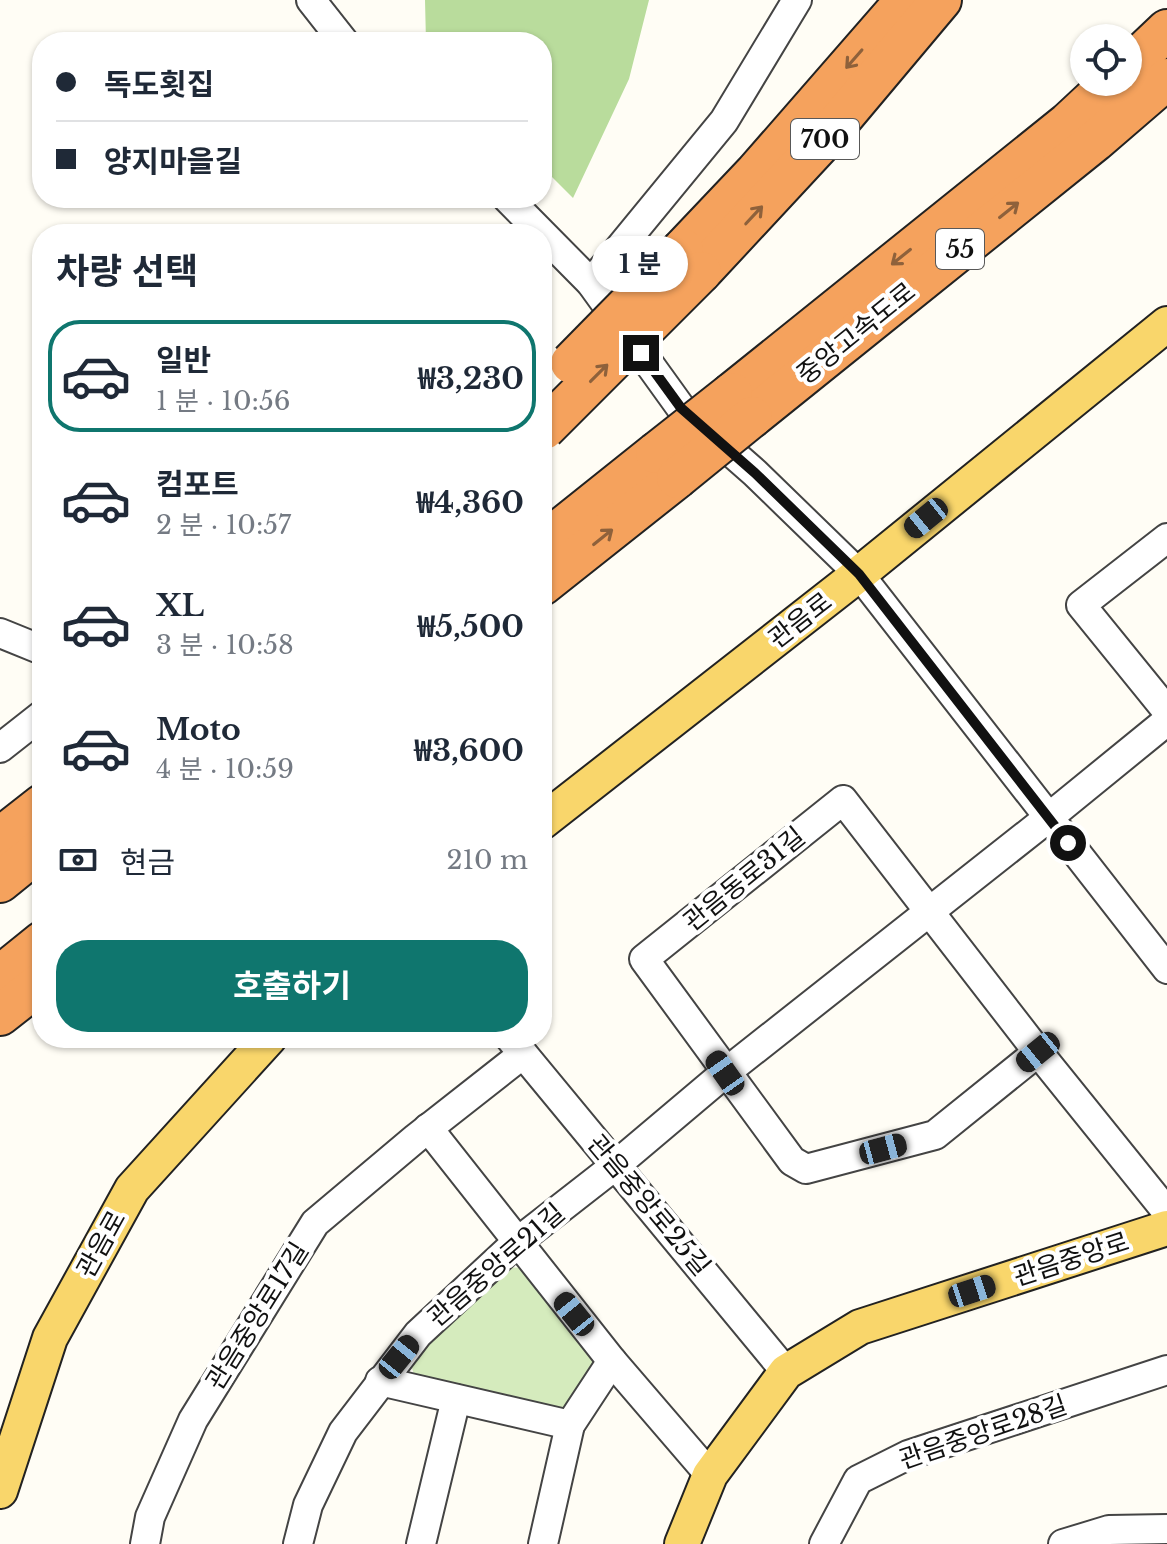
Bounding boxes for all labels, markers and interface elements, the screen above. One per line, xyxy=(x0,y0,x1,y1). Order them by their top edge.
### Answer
map controls xyxy=(1070,24,1142,96)
button: locate xyxy=(1070,24,1142,96)
one-way arrow xyxy=(846,48,864,68)
text: 독도횟집 xyxy=(104,66,214,103)
road number: 700 xyxy=(791,119,859,159)
text: 양지마을길 xyxy=(104,143,242,180)
one-way arrow xyxy=(998,201,1019,218)
one-way arrow xyxy=(744,205,762,225)
road number: 55 xyxy=(936,229,984,269)
callout: 1 분 xyxy=(593,237,689,293)
text: 1 분 xyxy=(619,248,661,280)
one-way arrow xyxy=(891,248,912,266)
text: 차량 선택 xyxy=(56,249,198,294)
street label: 중앙고속도로 xyxy=(790,275,922,391)
route end xyxy=(623,335,659,371)
icon: car xyxy=(60,340,132,412)
text: 일반 xyxy=(156,342,211,379)
text: ₩3,230 xyxy=(418,360,524,397)
one-way arrow xyxy=(589,364,608,383)
text: 1 분 · 10:56 xyxy=(156,385,290,417)
icon: car xyxy=(60,464,132,536)
text: 컴포트 xyxy=(156,466,239,503)
text: ₩4,360 xyxy=(417,484,524,521)
car xyxy=(900,494,952,542)
text: 2 분 · 10:57 xyxy=(156,509,291,541)
one-way arrow xyxy=(592,528,613,545)
street label: 관음로 xyxy=(762,585,838,655)
text: XL xyxy=(156,587,204,624)
icon: car xyxy=(60,588,132,660)
text: ₩5,500 xyxy=(417,608,524,645)
text: 3 분 · 10:58 xyxy=(156,629,294,661)
text: Moto xyxy=(156,711,241,748)
icon: car xyxy=(60,712,132,784)
text: ₩3,600 xyxy=(414,732,524,769)
text: 4 분 · 10:59 xyxy=(156,753,294,785)
street label: 관음동로31길 xyxy=(677,820,811,938)
route start xyxy=(1050,825,1086,861)
icon: cash xyxy=(56,838,100,882)
text: 현금 xyxy=(120,844,175,881)
text: 210 m xyxy=(446,844,528,876)
button: 호출하기 xyxy=(56,940,528,1032)
car xyxy=(1012,1028,1064,1076)
car xyxy=(701,1046,749,1100)
street label: 관음중앙로25길 xyxy=(581,1128,717,1282)
car xyxy=(857,1131,909,1167)
street label: 관음중앙로21길 xyxy=(421,1197,571,1333)
street label: 관음로 xyxy=(70,1205,132,1283)
street label: 관음중앙로 xyxy=(1009,1225,1133,1293)
street label: 관음중앙로17길 xyxy=(199,1236,315,1396)
car xyxy=(945,1272,999,1310)
car xyxy=(550,1288,598,1340)
car xyxy=(375,1331,423,1383)
street label: 관음중앙로28길 xyxy=(895,1388,1071,1476)

